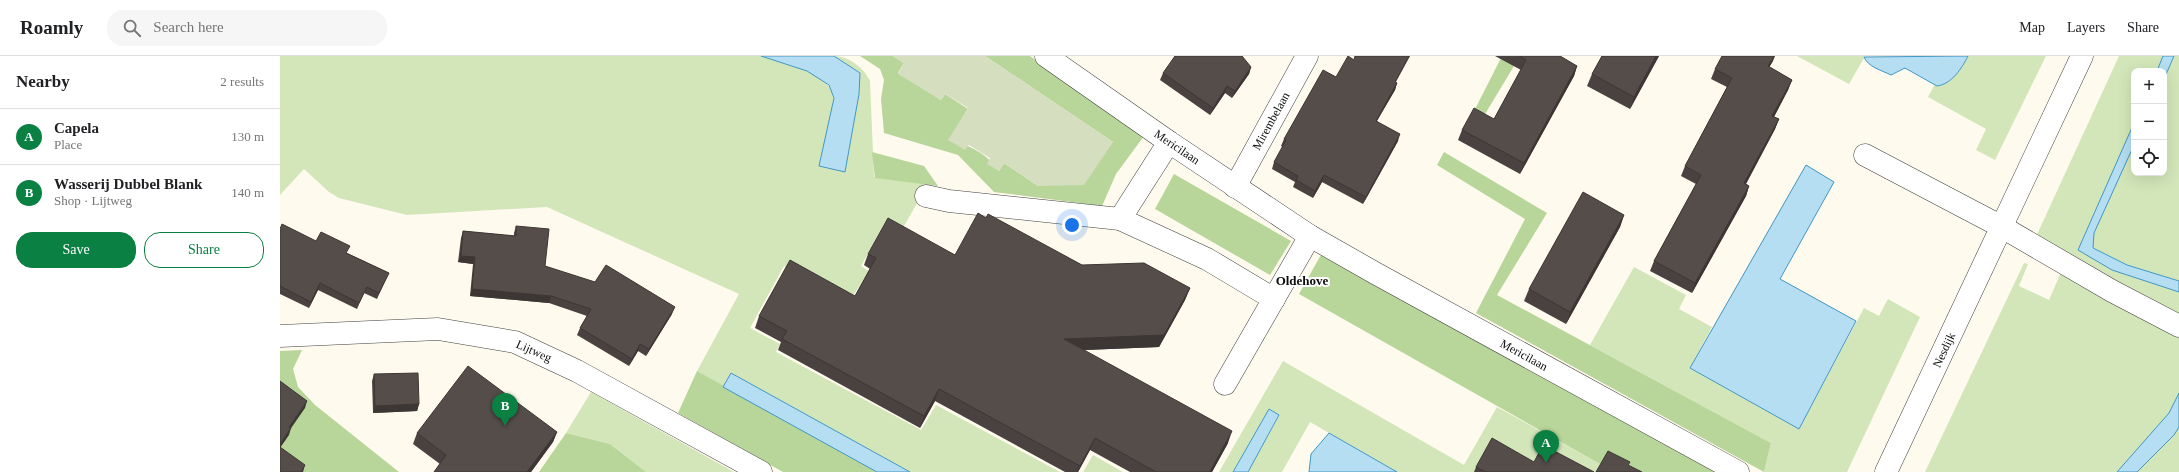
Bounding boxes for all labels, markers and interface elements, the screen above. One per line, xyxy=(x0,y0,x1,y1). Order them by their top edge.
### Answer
search box xyxy=(107,10,387,46)
text: Roamly xyxy=(20,17,83,38)
icon: search xyxy=(121,17,143,39)
text: Search here xyxy=(153,19,224,35)
text: Map xyxy=(2019,20,2045,35)
text: Layers xyxy=(2067,20,2105,35)
text: Share xyxy=(2127,20,2159,35)
map controls xyxy=(2131,68,2167,176)
button: + xyxy=(2131,68,2167,104)
text: Nearby xyxy=(16,72,70,91)
text: 2 results xyxy=(220,74,264,89)
street label: Mirembelaan xyxy=(1249,90,1293,152)
button: − xyxy=(2131,104,2167,140)
text: Capela xyxy=(54,120,99,136)
street label: Mericilaan xyxy=(1152,127,1202,167)
text: A xyxy=(24,129,34,144)
text: 130 m xyxy=(231,129,264,144)
text: Place xyxy=(54,137,82,152)
button: locate xyxy=(2131,140,2167,176)
text: Wasserij Dubbel Blank xyxy=(54,176,202,192)
text: B xyxy=(25,185,33,200)
text: 140 m xyxy=(231,185,264,200)
text: Shop · Lijtweg xyxy=(54,193,132,208)
your location xyxy=(1062,215,1082,235)
button: Save xyxy=(16,232,136,268)
button: Share xyxy=(144,232,264,268)
district label: Oldehove xyxy=(1276,273,1329,288)
street label: Nesdijk xyxy=(1930,330,1958,370)
street label: Mericilaan xyxy=(1498,336,1550,374)
street label: Lijtweg xyxy=(514,337,554,365)
pin: B xyxy=(492,393,518,426)
pin: A xyxy=(1533,430,1559,463)

